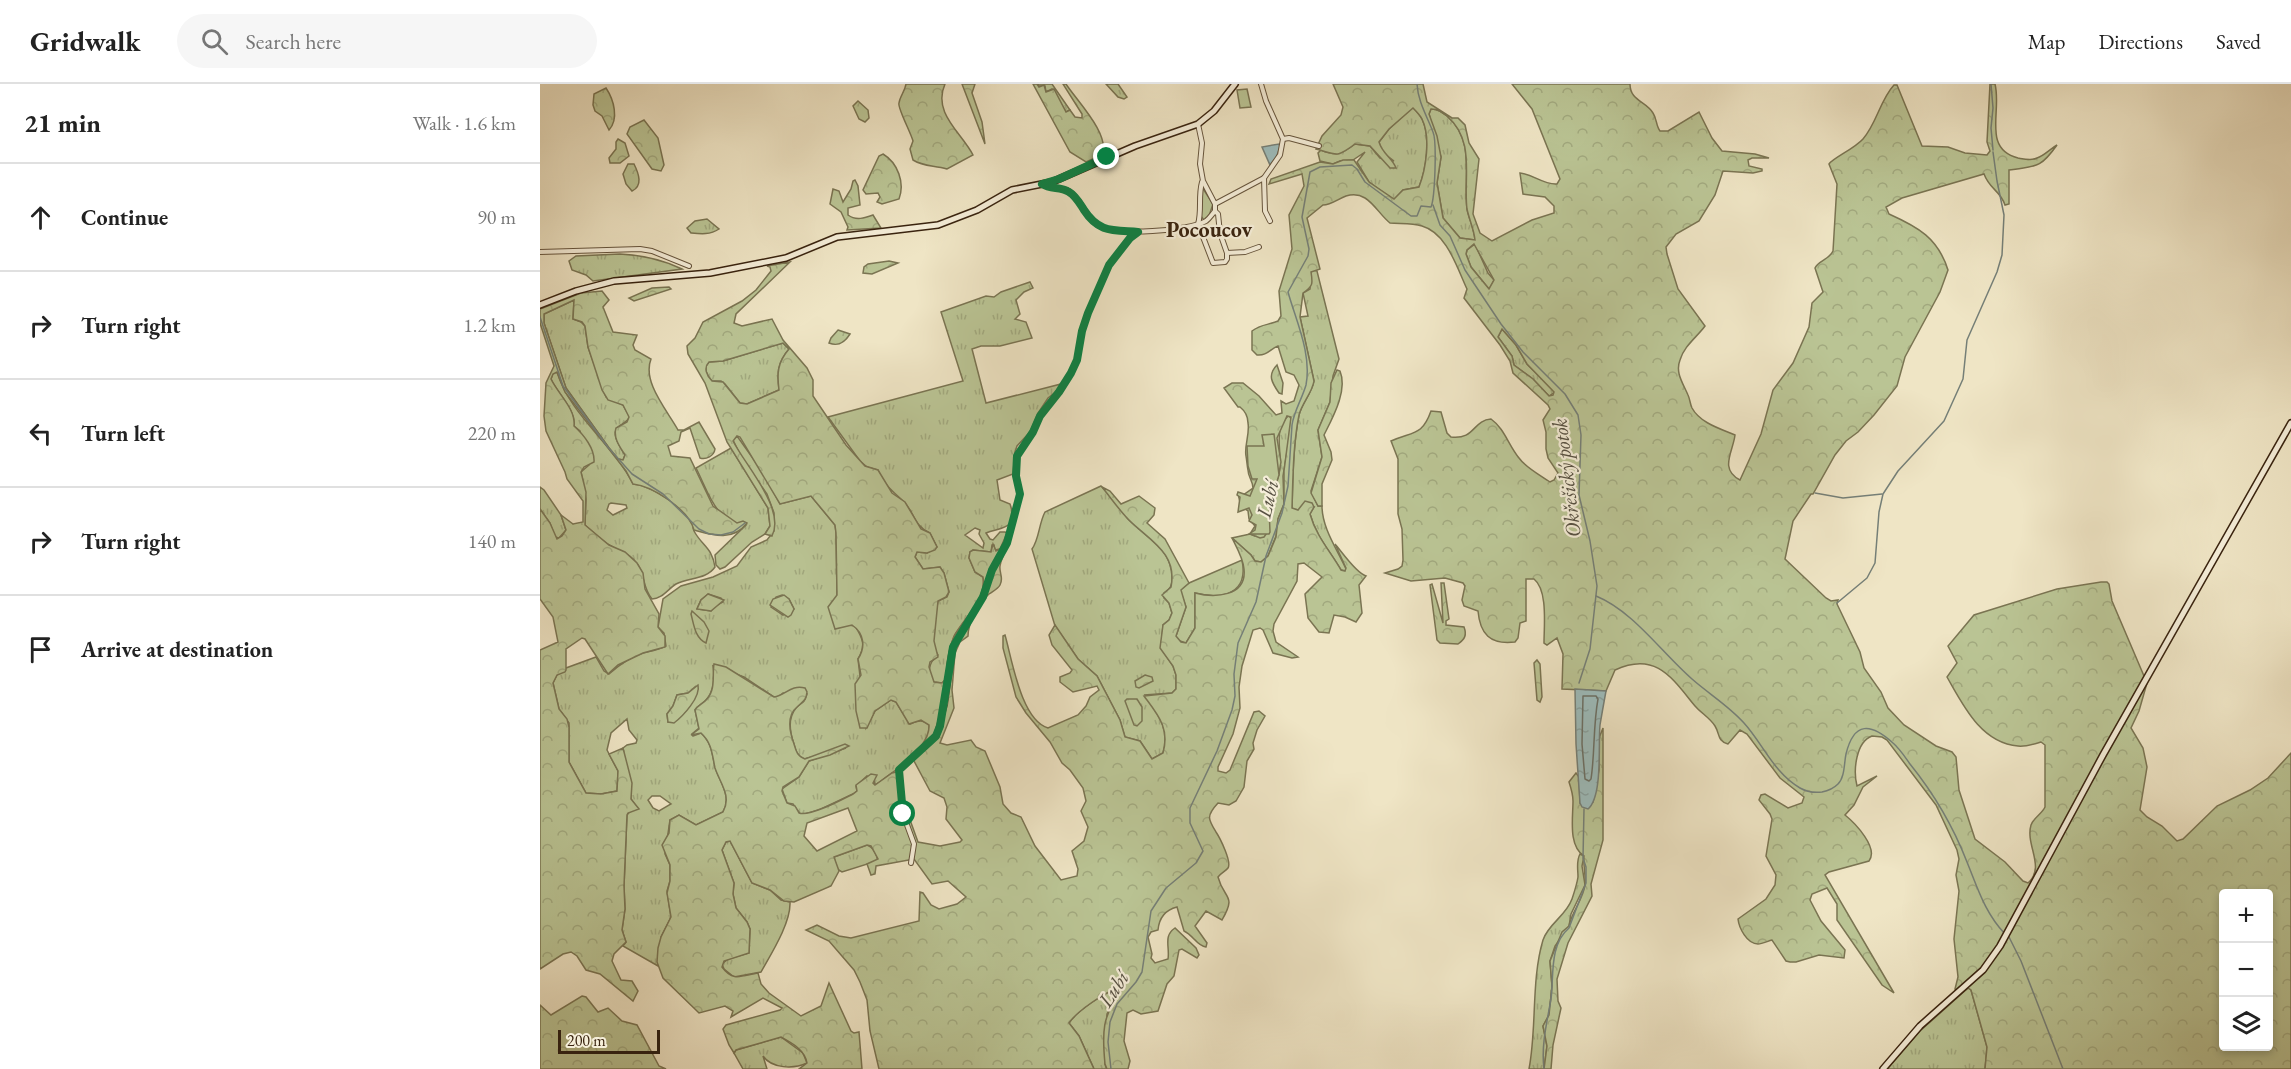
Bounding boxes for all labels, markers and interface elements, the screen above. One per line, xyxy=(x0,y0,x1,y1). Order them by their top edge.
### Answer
search box xyxy=(177,14,597,68)
text: Gridwalk xyxy=(30,23,141,59)
icon: search xyxy=(198,25,231,58)
text: Search here xyxy=(246,27,341,56)
text: Map xyxy=(2028,28,2065,55)
text: Directions xyxy=(2098,28,2183,55)
text: Saved xyxy=(2216,28,2261,55)
text: 21 min xyxy=(24,106,101,140)
text: Walk · 1.6 km xyxy=(413,110,516,136)
route end xyxy=(1093,143,1119,169)
icon: ahead xyxy=(24,201,57,234)
text: Continue xyxy=(81,203,168,232)
text: 90 m xyxy=(477,204,516,230)
district label: Pocoucov xyxy=(1166,215,1252,244)
icon: right xyxy=(24,309,57,342)
text: Turn right xyxy=(81,311,180,340)
text: 1.2 km xyxy=(463,312,516,338)
icon: left xyxy=(24,417,57,450)
water label: Okřešický potok xyxy=(1545,417,1587,539)
text: Turn left xyxy=(81,419,165,448)
text: 220 m xyxy=(468,420,516,446)
water label: Lubí xyxy=(1249,476,1285,522)
icon: right xyxy=(24,525,57,558)
text: Turn right xyxy=(81,527,180,556)
text: 140 m xyxy=(468,528,516,554)
icon: arrive xyxy=(24,633,57,666)
text: Arrive at destination xyxy=(81,635,273,664)
route start xyxy=(889,800,915,826)
map controls xyxy=(2219,889,2273,1051)
button: + xyxy=(2219,889,2273,943)
button: − xyxy=(2219,943,2273,997)
water label: Lubí xyxy=(1091,964,1136,1013)
button: layers xyxy=(2219,997,2273,1051)
scale bar xyxy=(558,1027,660,1054)
text: 200 m xyxy=(567,1030,606,1051)

